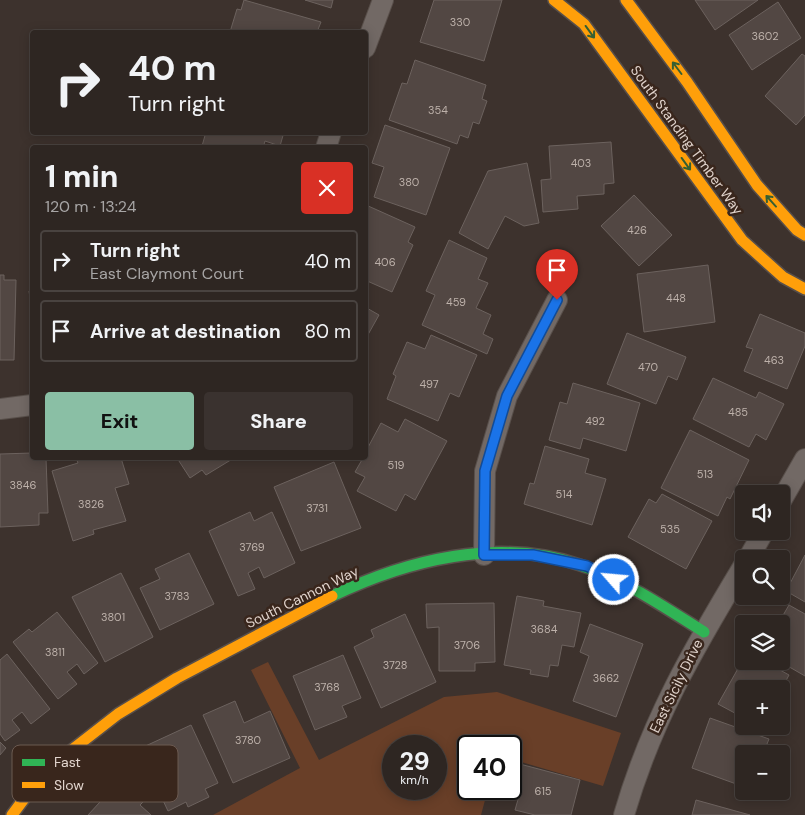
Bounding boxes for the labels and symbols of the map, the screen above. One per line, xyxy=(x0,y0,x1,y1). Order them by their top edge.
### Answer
house number: 330 xyxy=(450,15,470,29)
one-way arrow xyxy=(585,25,595,39)
house number: 3602 xyxy=(751,29,779,43)
one-way arrow xyxy=(672,61,682,75)
street label: South Standing Timber Way xyxy=(627,62,747,218)
house number: 354 xyxy=(428,103,448,117)
house number: 403 xyxy=(571,156,591,170)
one-way arrow xyxy=(680,156,691,170)
house number: 380 xyxy=(399,175,419,189)
one-way arrow xyxy=(765,194,777,207)
house number: 426 xyxy=(627,223,647,237)
pin xyxy=(536,249,578,300)
house number: 406 xyxy=(374,255,396,269)
house number: 448 xyxy=(666,291,686,305)
house number: 459 xyxy=(446,295,466,309)
house number: 463 xyxy=(764,353,784,367)
house number: 470 xyxy=(638,360,658,374)
house number: 497 xyxy=(419,377,439,391)
house number: 485 xyxy=(728,405,748,419)
house number: 492 xyxy=(585,414,605,428)
house number: 519 xyxy=(387,458,405,472)
house number: 513 xyxy=(697,467,713,481)
house number: 3846 xyxy=(10,478,36,492)
house number: 514 xyxy=(556,487,573,501)
house number: 3826 xyxy=(78,497,104,511)
house number: 3731 xyxy=(306,501,328,515)
house number: 535 xyxy=(660,522,680,536)
house number: 3769 xyxy=(239,540,265,554)
position arrow xyxy=(587,553,639,605)
street label: South Cannon Way xyxy=(243,562,362,632)
house number: 3783 xyxy=(164,589,190,603)
house number: 3801 xyxy=(101,610,125,624)
house number: 3684 xyxy=(531,622,558,636)
street label: East Sicily Drive xyxy=(646,636,706,736)
house number: 3706 xyxy=(454,638,480,652)
house number: 3811 xyxy=(45,645,65,659)
house number: 3728 xyxy=(383,658,407,672)
house number: 3662 xyxy=(593,671,619,685)
house number: 3768 xyxy=(314,680,340,694)
house number: 3780 xyxy=(235,733,261,747)
speed limit sign: 40 xyxy=(457,735,522,800)
legend xyxy=(12,745,178,802)
text: Fast xyxy=(54,753,81,771)
text: Slow xyxy=(54,776,84,794)
house number: 615 xyxy=(534,784,552,798)

